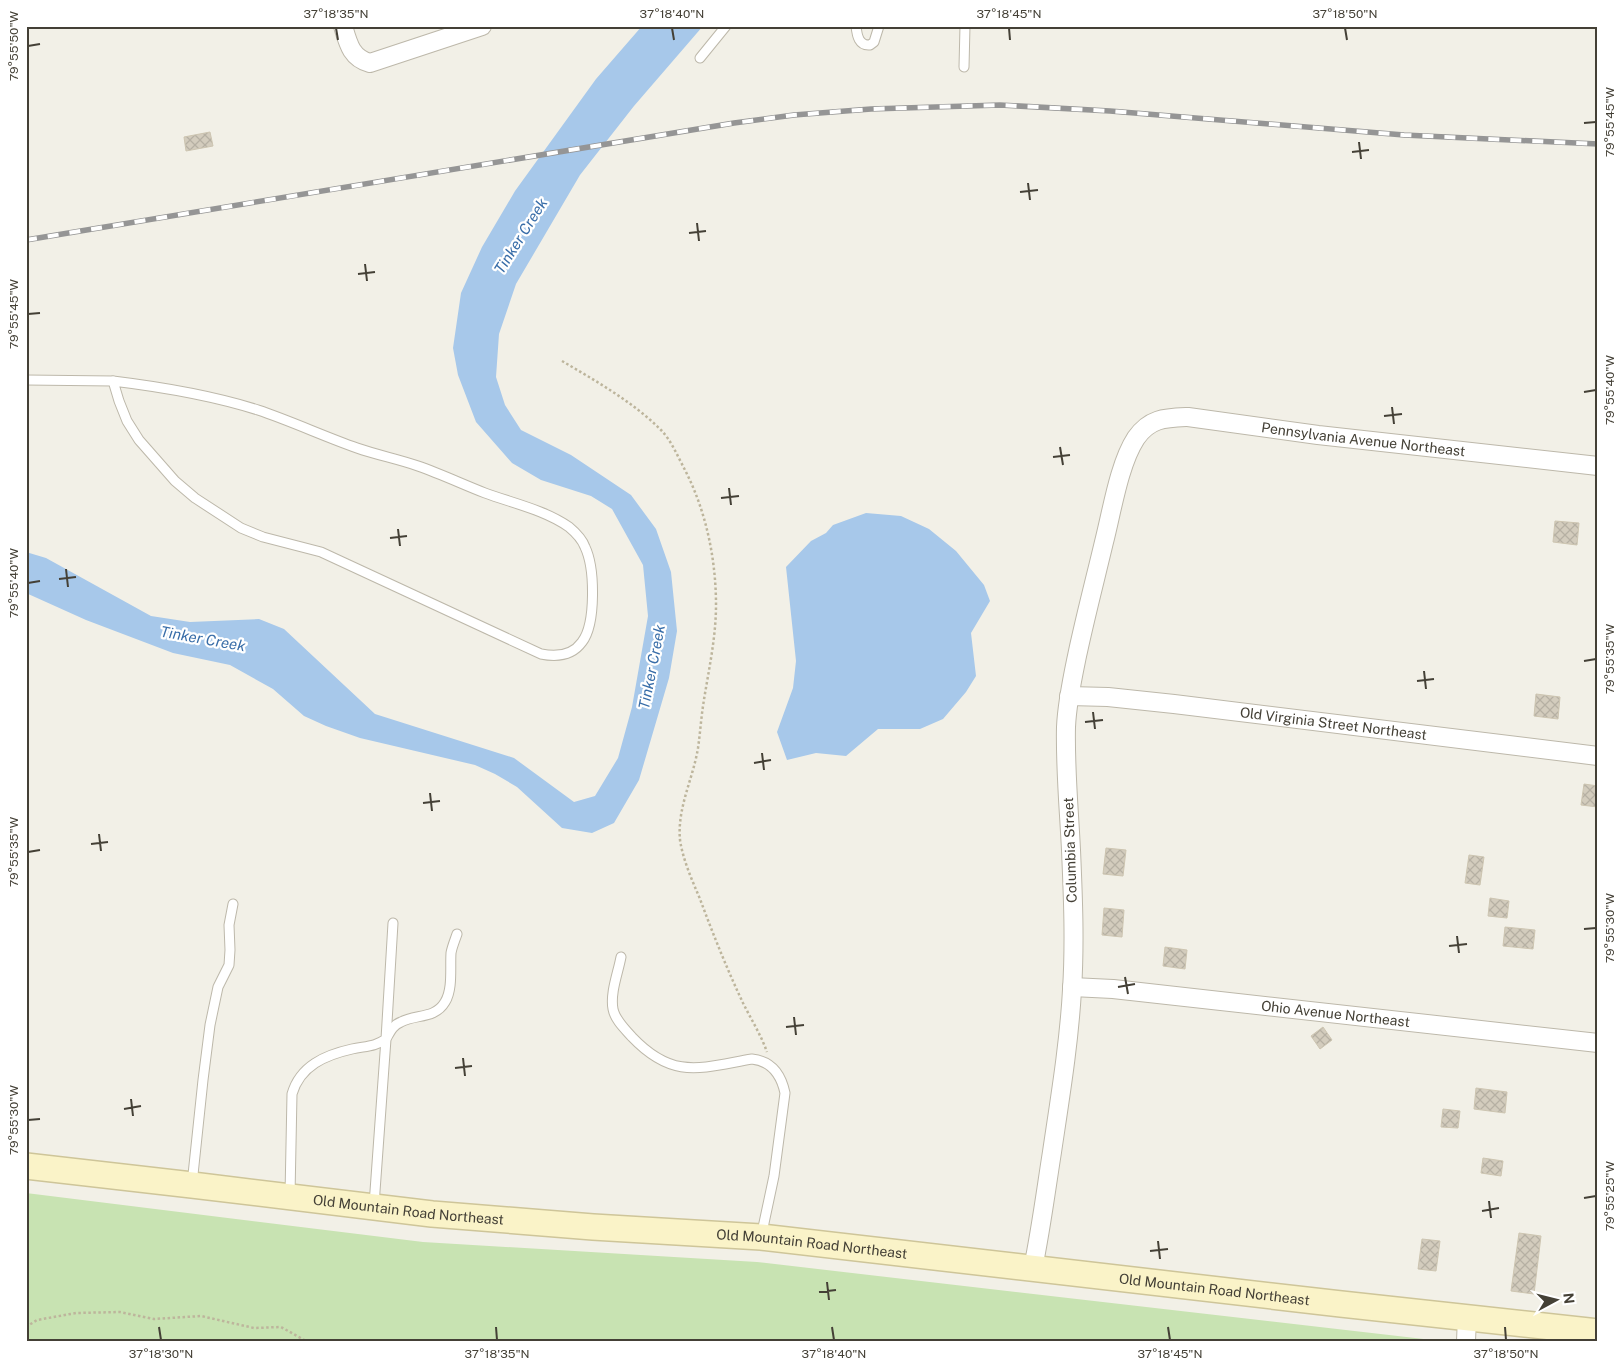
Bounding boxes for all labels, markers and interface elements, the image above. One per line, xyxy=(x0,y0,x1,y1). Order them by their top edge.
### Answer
text: 37°18'35"N xyxy=(303,7,369,21)
text: 37°18'40"N xyxy=(640,7,704,21)
text: 37°18'45"N xyxy=(976,7,1042,21)
text: 37°18'50"N xyxy=(1313,7,1377,21)
text: 79°55'50"W xyxy=(7,10,21,81)
text: 79°55'45"W xyxy=(1603,86,1617,157)
water label: Tinker Creek xyxy=(491,194,551,277)
text: 79°55'45"W xyxy=(7,278,21,349)
text: 79°55'40"W xyxy=(1603,355,1617,425)
street label: Pennsylvania Avenue Northeast xyxy=(1260,419,1466,459)
text: 79°55'40"W xyxy=(7,548,21,618)
water label: Tinker Creek xyxy=(635,622,668,711)
water label: Tinker Creek xyxy=(159,623,248,654)
text: 79°55'35"W xyxy=(1603,623,1617,694)
street label: Old Virginia Street Northeast xyxy=(1239,704,1428,743)
street label: Columbia Street xyxy=(1060,797,1080,903)
text: 79°55'35"W xyxy=(7,816,21,887)
text: 79°55'30"W xyxy=(1603,893,1617,963)
street label: Ohio Avenue Northeast xyxy=(1260,998,1411,1030)
text: 79°55'30"W xyxy=(7,1085,21,1155)
text: 79°55'25"W xyxy=(1603,1161,1617,1231)
street label: Old Mountain Road Northeast xyxy=(312,1192,505,1228)
street label: Old Mountain Road Northeast xyxy=(716,1226,908,1262)
street label: Old Mountain Road Northeast xyxy=(1118,1270,1311,1308)
north arrow xyxy=(1532,1274,1582,1324)
text: N xyxy=(1560,1292,1578,1305)
text: 37°18'30"N xyxy=(129,1347,193,1361)
text: 37°18'35"N xyxy=(464,1347,530,1361)
text: 37°18'40"N xyxy=(802,1347,866,1361)
text: 37°18'45"N xyxy=(1137,1347,1203,1361)
text: 37°18'50"N xyxy=(1474,1347,1538,1361)

